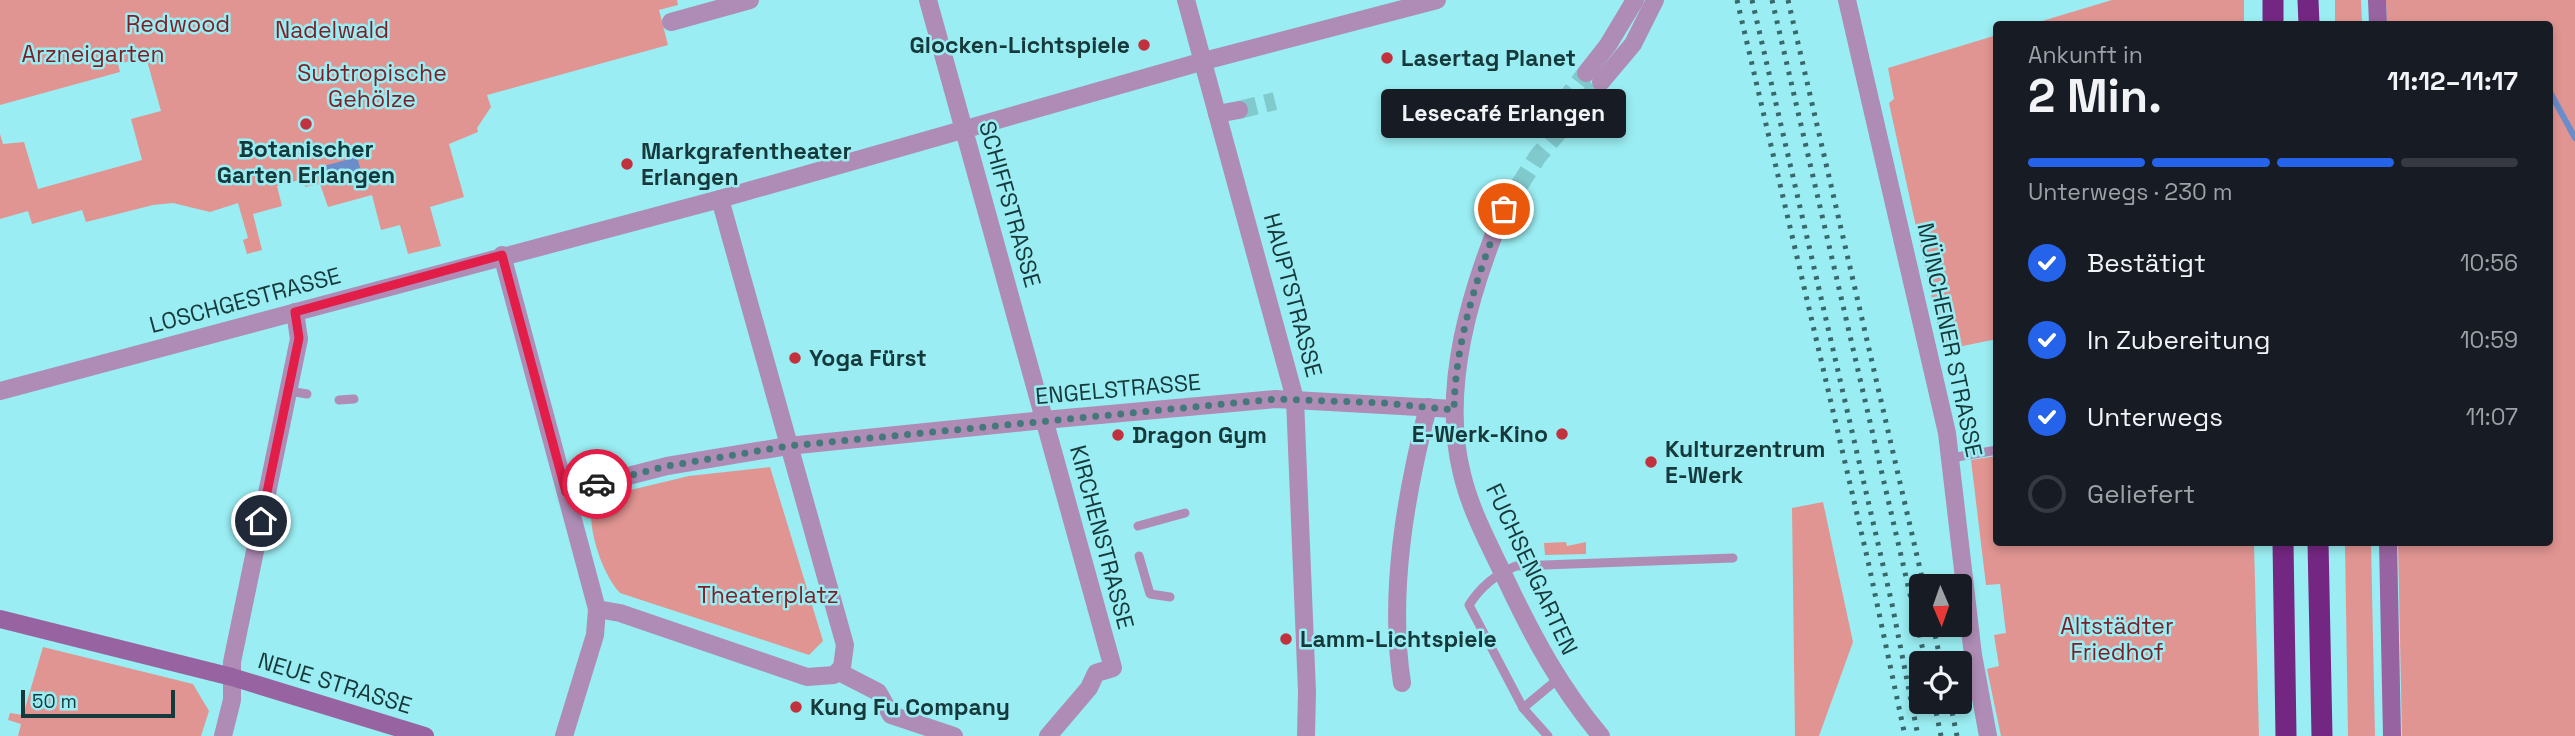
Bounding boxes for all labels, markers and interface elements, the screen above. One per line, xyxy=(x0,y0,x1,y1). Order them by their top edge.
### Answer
park label: Redwood xyxy=(126,9,230,39)
park label: Nadelwald xyxy=(275,15,389,45)
place label: Glocken-Lichtspiele xyxy=(910,30,1130,60)
marker: Glocken-Lichtspiele xyxy=(1136,37,1152,53)
park label: Arzneigarten xyxy=(21,39,165,69)
text: Ankunft in xyxy=(2028,40,2143,70)
place label: Lasertag Planet xyxy=(1401,43,1576,73)
marker: Lasertag Planet xyxy=(1379,50,1395,66)
park label: Subtropische Gehölze xyxy=(297,58,447,114)
text: 11:12–11:17 xyxy=(2387,64,2518,98)
text: 2 Min. xyxy=(2028,67,2162,125)
callout: Lesecafé Erlangen xyxy=(1382,90,1626,139)
text: Lesecafé Erlangen xyxy=(1402,98,1605,128)
marker: Botanischer Garten Erlangen xyxy=(298,116,314,132)
street label: SCHIFFSTRASSE xyxy=(972,117,1048,291)
place label: Botanischer Garten Erlangen xyxy=(217,134,395,190)
place label: Markgrafentheater Erlangen xyxy=(641,136,852,192)
marker: Markgrafentheater Erlangen xyxy=(619,156,635,172)
text: Unterwegs · 230 m xyxy=(2028,177,2233,207)
pin xyxy=(1474,179,1534,239)
icon: bag xyxy=(1485,190,1523,228)
street label: HAUPTSTRASSE xyxy=(1257,210,1329,380)
street label: MÜNCHENER STRASSE xyxy=(1910,220,1990,460)
icon: check xyxy=(2028,244,2066,282)
text: Bestätigt xyxy=(2087,246,2206,280)
text: 10:56 xyxy=(2460,248,2518,278)
street label: LOSCHGESTRASSE xyxy=(146,260,344,340)
icon: check xyxy=(2028,321,2066,359)
text: In Zubereitung xyxy=(2087,323,2271,357)
text: 10:59 xyxy=(2460,325,2518,355)
place label: Yoga Fürst xyxy=(809,343,927,373)
marker: Yoga Fürst xyxy=(787,350,803,366)
street label: ENGELSTRASSE xyxy=(1034,367,1202,411)
icon: check xyxy=(2028,398,2066,436)
text: Unterwegs xyxy=(2087,400,2223,434)
text: 11:07 xyxy=(2466,402,2518,432)
place label: E-Werk-Kino xyxy=(1412,419,1548,449)
place label: Dragon Gym xyxy=(1132,420,1267,450)
marker: E-Werk-Kino xyxy=(1554,426,1570,442)
marker: Dragon Gym xyxy=(1110,427,1126,443)
place label: Kulturzentrum E-Werk xyxy=(1665,434,1825,490)
street label: KIRCHENSTRASSE xyxy=(1063,442,1141,632)
courier xyxy=(562,449,632,519)
marker: Kulturzentrum E-Werk xyxy=(1643,454,1659,470)
icon: car xyxy=(578,465,616,503)
text: Geliefert xyxy=(2087,477,2195,511)
street label: FUCHSENGARTEN xyxy=(1479,479,1585,659)
pin xyxy=(231,491,291,551)
icon: home xyxy=(242,502,280,540)
north arrow xyxy=(1909,574,1972,637)
map controls xyxy=(1909,574,1972,714)
park label: Theaterplatz xyxy=(697,580,839,610)
park label: Altstädter Friedhof xyxy=(2060,611,2174,667)
place label: Lamm-Lichtspiele xyxy=(1300,624,1497,654)
marker: Lamm-Lichtspiele xyxy=(1278,631,1294,647)
street label: NEUE STRASSE xyxy=(254,645,416,721)
button: locate xyxy=(1909,651,1972,714)
scale bar xyxy=(21,687,175,719)
text: 50 m xyxy=(32,689,77,714)
place label: Kung Fu Company xyxy=(810,692,1010,722)
marker: Kung Fu Company xyxy=(788,699,804,715)

